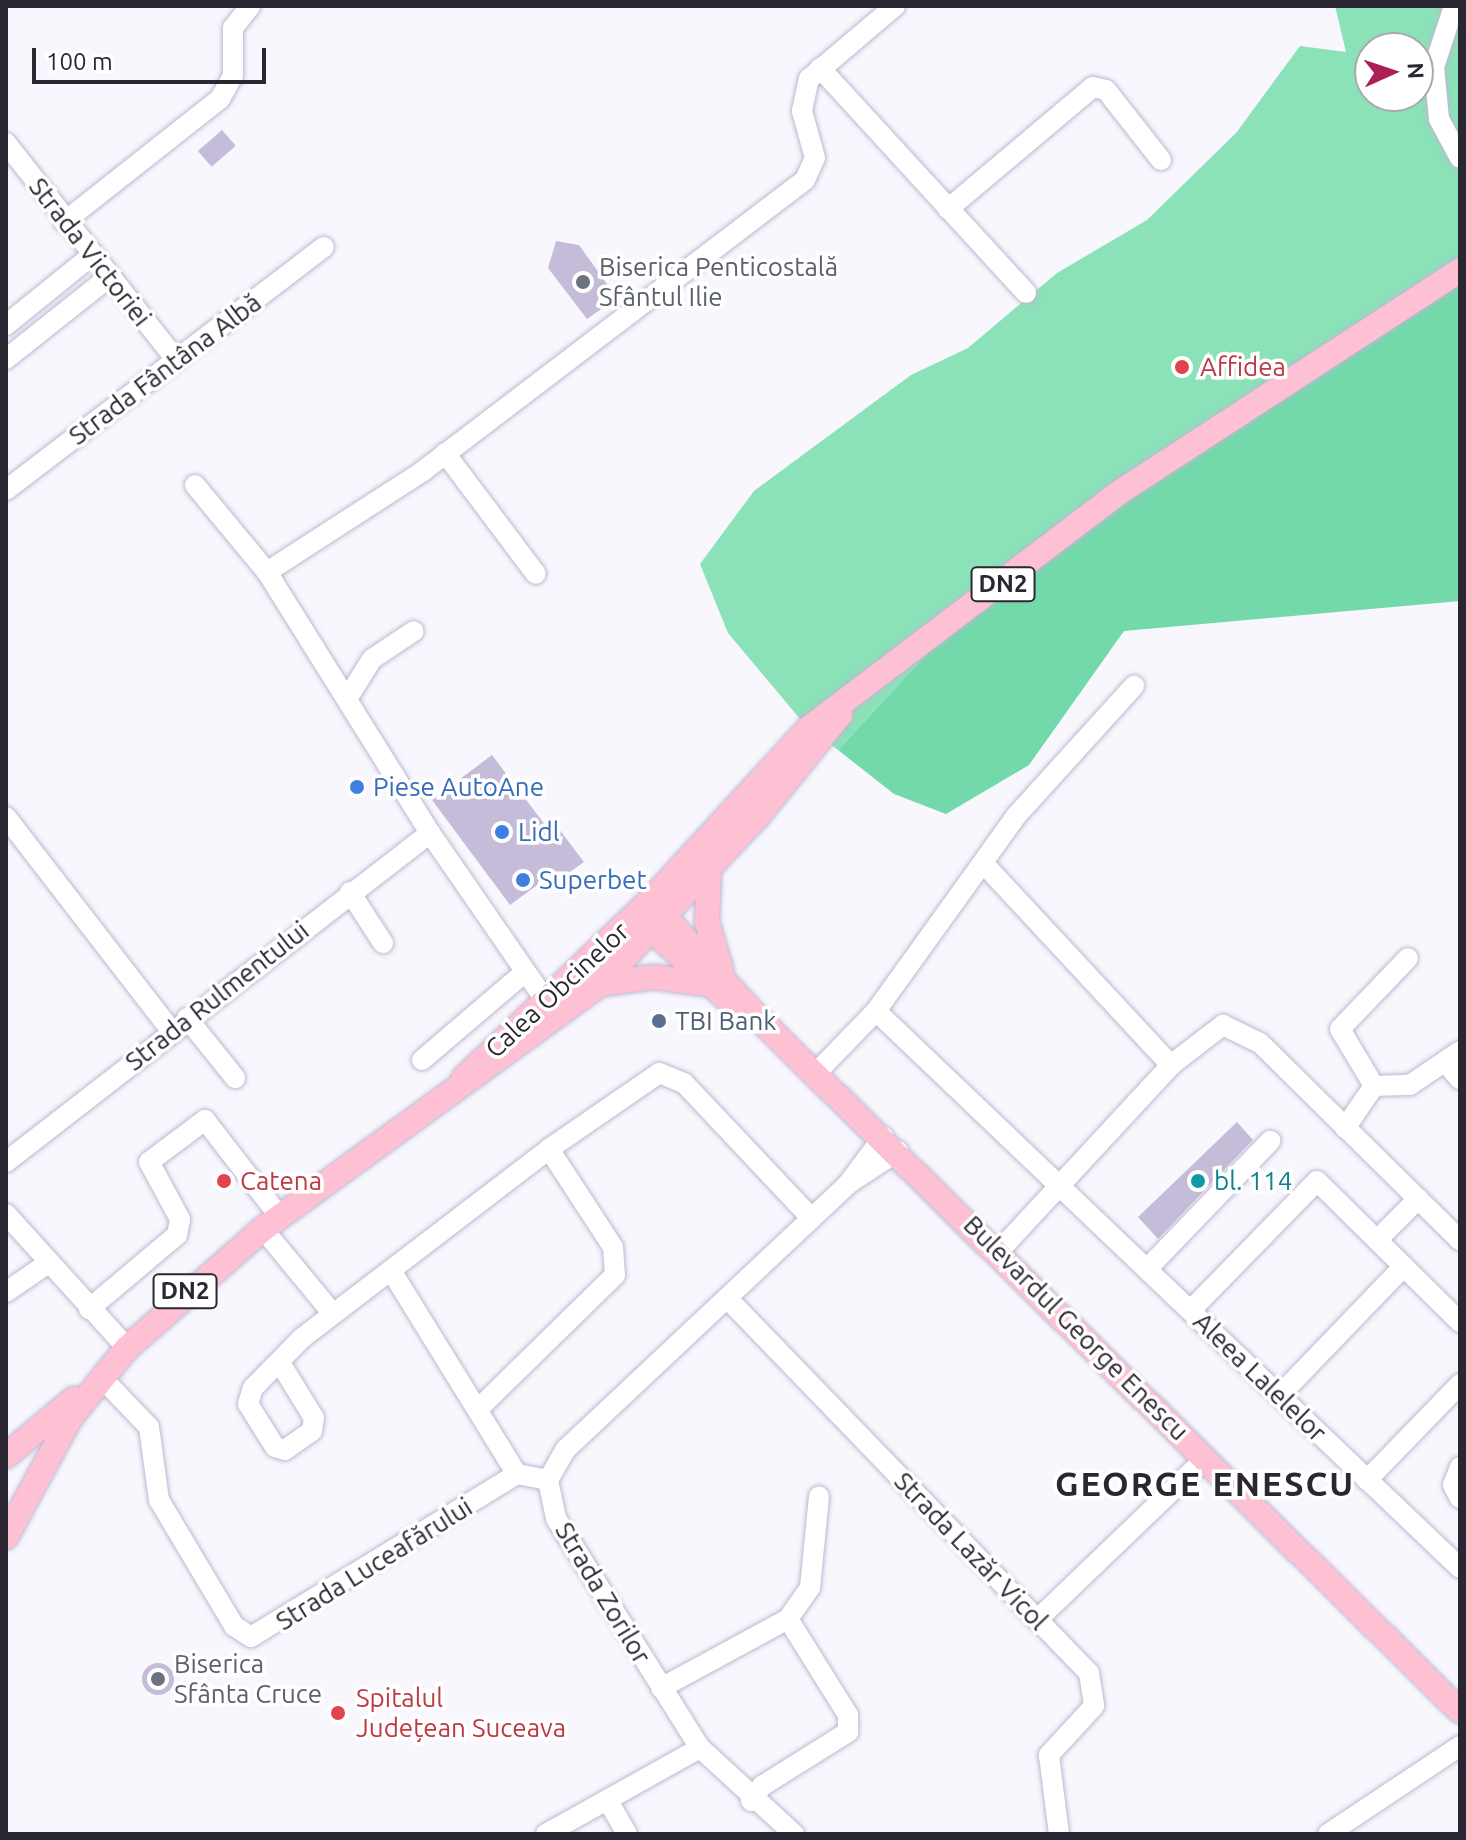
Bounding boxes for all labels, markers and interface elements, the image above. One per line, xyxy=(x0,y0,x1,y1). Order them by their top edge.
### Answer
scale bar xyxy=(36,32,270,82)
north arrow xyxy=(1354,32,1434,112)
text: 100 m xyxy=(46,48,113,75)
text: N xyxy=(1404,62,1429,80)
street label: Strada Victoriei xyxy=(22,172,158,332)
place label: Biserica Penticostală Sfântul Ilie xyxy=(599,251,838,312)
marker: Biserica Penticostală Sfântul Ilie xyxy=(574,273,592,291)
street label: Strada Fântâna Albă xyxy=(63,287,267,451)
place label: Affidea xyxy=(1200,351,1286,383)
marker: Affidea xyxy=(1171,356,1193,378)
road number: DN2 xyxy=(969,564,1037,604)
place label: Piese AutoAne xyxy=(373,771,544,803)
marker: Piese AutoAne xyxy=(348,778,366,796)
place label: Lidl xyxy=(518,816,560,848)
marker: Lidl xyxy=(493,823,511,841)
place label: Superbet xyxy=(539,864,647,896)
marker: Superbet xyxy=(514,871,532,889)
street label: Strada Rulmentului xyxy=(119,915,315,1077)
street label: Calea Obcinelor xyxy=(479,916,635,1064)
place label: TBI Bank xyxy=(675,1005,776,1037)
marker: TBI Bank xyxy=(650,1012,668,1030)
place label: Catena xyxy=(240,1165,322,1197)
place label: bl. 114 xyxy=(1214,1165,1292,1197)
marker: Catena xyxy=(215,1172,233,1190)
marker: bl. 114 xyxy=(1189,1172,1207,1190)
street label: Bulevardul George Enescu xyxy=(957,1209,1195,1447)
road number: DN2 xyxy=(151,1271,219,1311)
street label: Aleea Lalelelor xyxy=(1187,1306,1333,1448)
district label: GEORGE ENESCU xyxy=(1055,1464,1355,1504)
street label: Strada Lazăr Vicol xyxy=(888,1466,1054,1636)
street label: Strada Luceafărului xyxy=(270,1491,478,1637)
street label: Strada Zorilor xyxy=(549,1517,657,1669)
place label: Biserica Sfânta Cruce xyxy=(174,1648,322,1710)
marker: Biserica Sfânta Cruce xyxy=(149,1670,167,1688)
place label: Spitalul Județean Suceava xyxy=(356,1682,566,1744)
marker: Spitalul Județean Suceava xyxy=(327,1702,349,1724)

